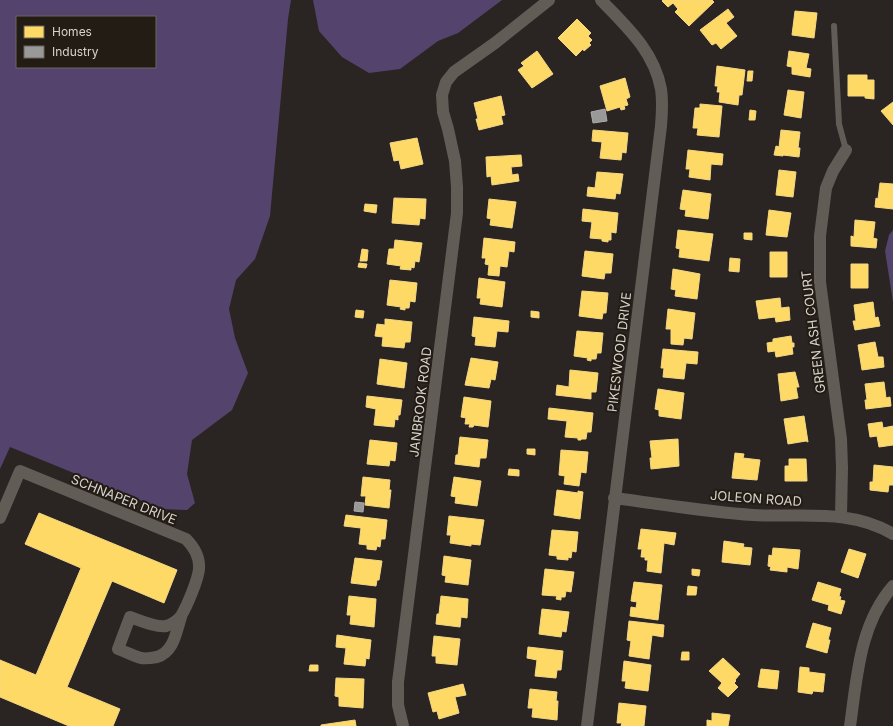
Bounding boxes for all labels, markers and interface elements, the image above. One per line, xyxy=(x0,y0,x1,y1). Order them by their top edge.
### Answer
legend xyxy=(16,16,156,68)
text: Homes xyxy=(52,24,92,39)
text: Industry xyxy=(52,44,99,59)
street label: GREEN ASH COURT xyxy=(798,270,828,394)
street label: PIKESWOOD DRIVE xyxy=(604,291,634,413)
street label: JANBROOK ROAD xyxy=(405,346,435,458)
street label: SCHNAPER DRIVE xyxy=(69,471,179,527)
street label: JOLEON ROAD xyxy=(709,487,803,509)

